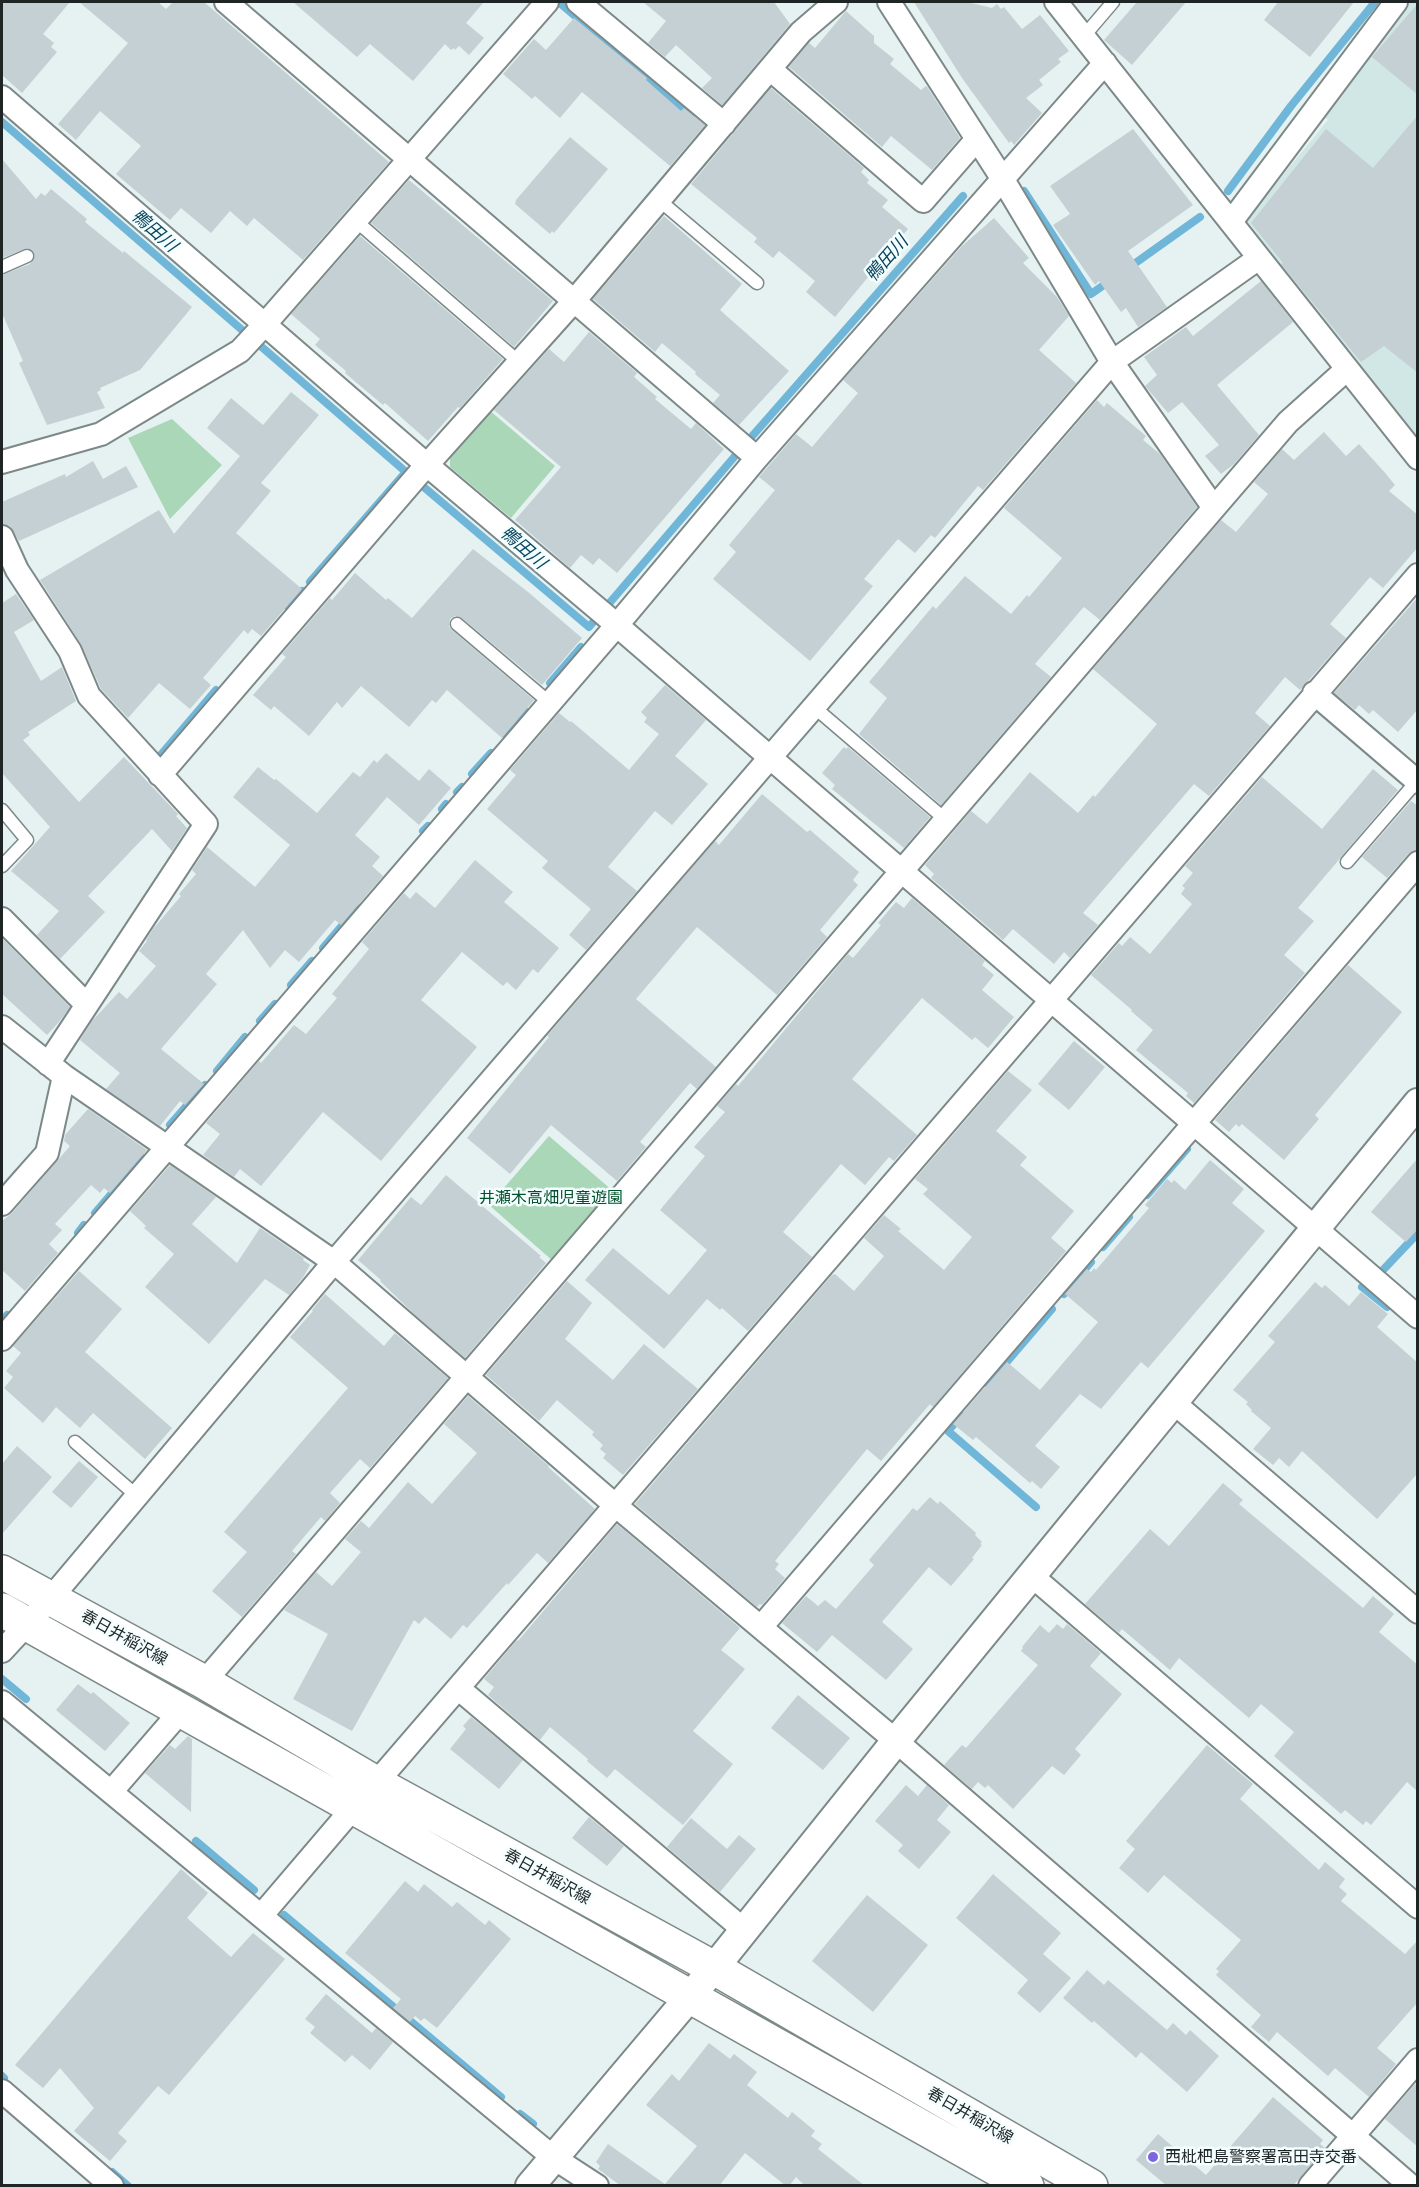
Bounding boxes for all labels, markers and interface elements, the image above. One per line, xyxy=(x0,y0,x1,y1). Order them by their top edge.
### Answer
water label: 鴨田川 xyxy=(127,205,181,257)
water label: 鴨田川 xyxy=(861,232,913,286)
water label: 鴨田川 xyxy=(496,522,550,574)
park label: 井瀬木高畑児童遊園 xyxy=(479,1188,623,1208)
street label: 春日井稲沢線 xyxy=(77,1606,171,1670)
street label: 春日井稲沢線 xyxy=(500,1845,594,1909)
street label: 春日井稲沢線 xyxy=(924,2084,1016,2148)
place label: 西枇杷島警察署高田寺交番 xyxy=(1165,2147,1357,2167)
marker: 西枇杷島警察署高田寺交番 xyxy=(1146,2150,1160,2164)

